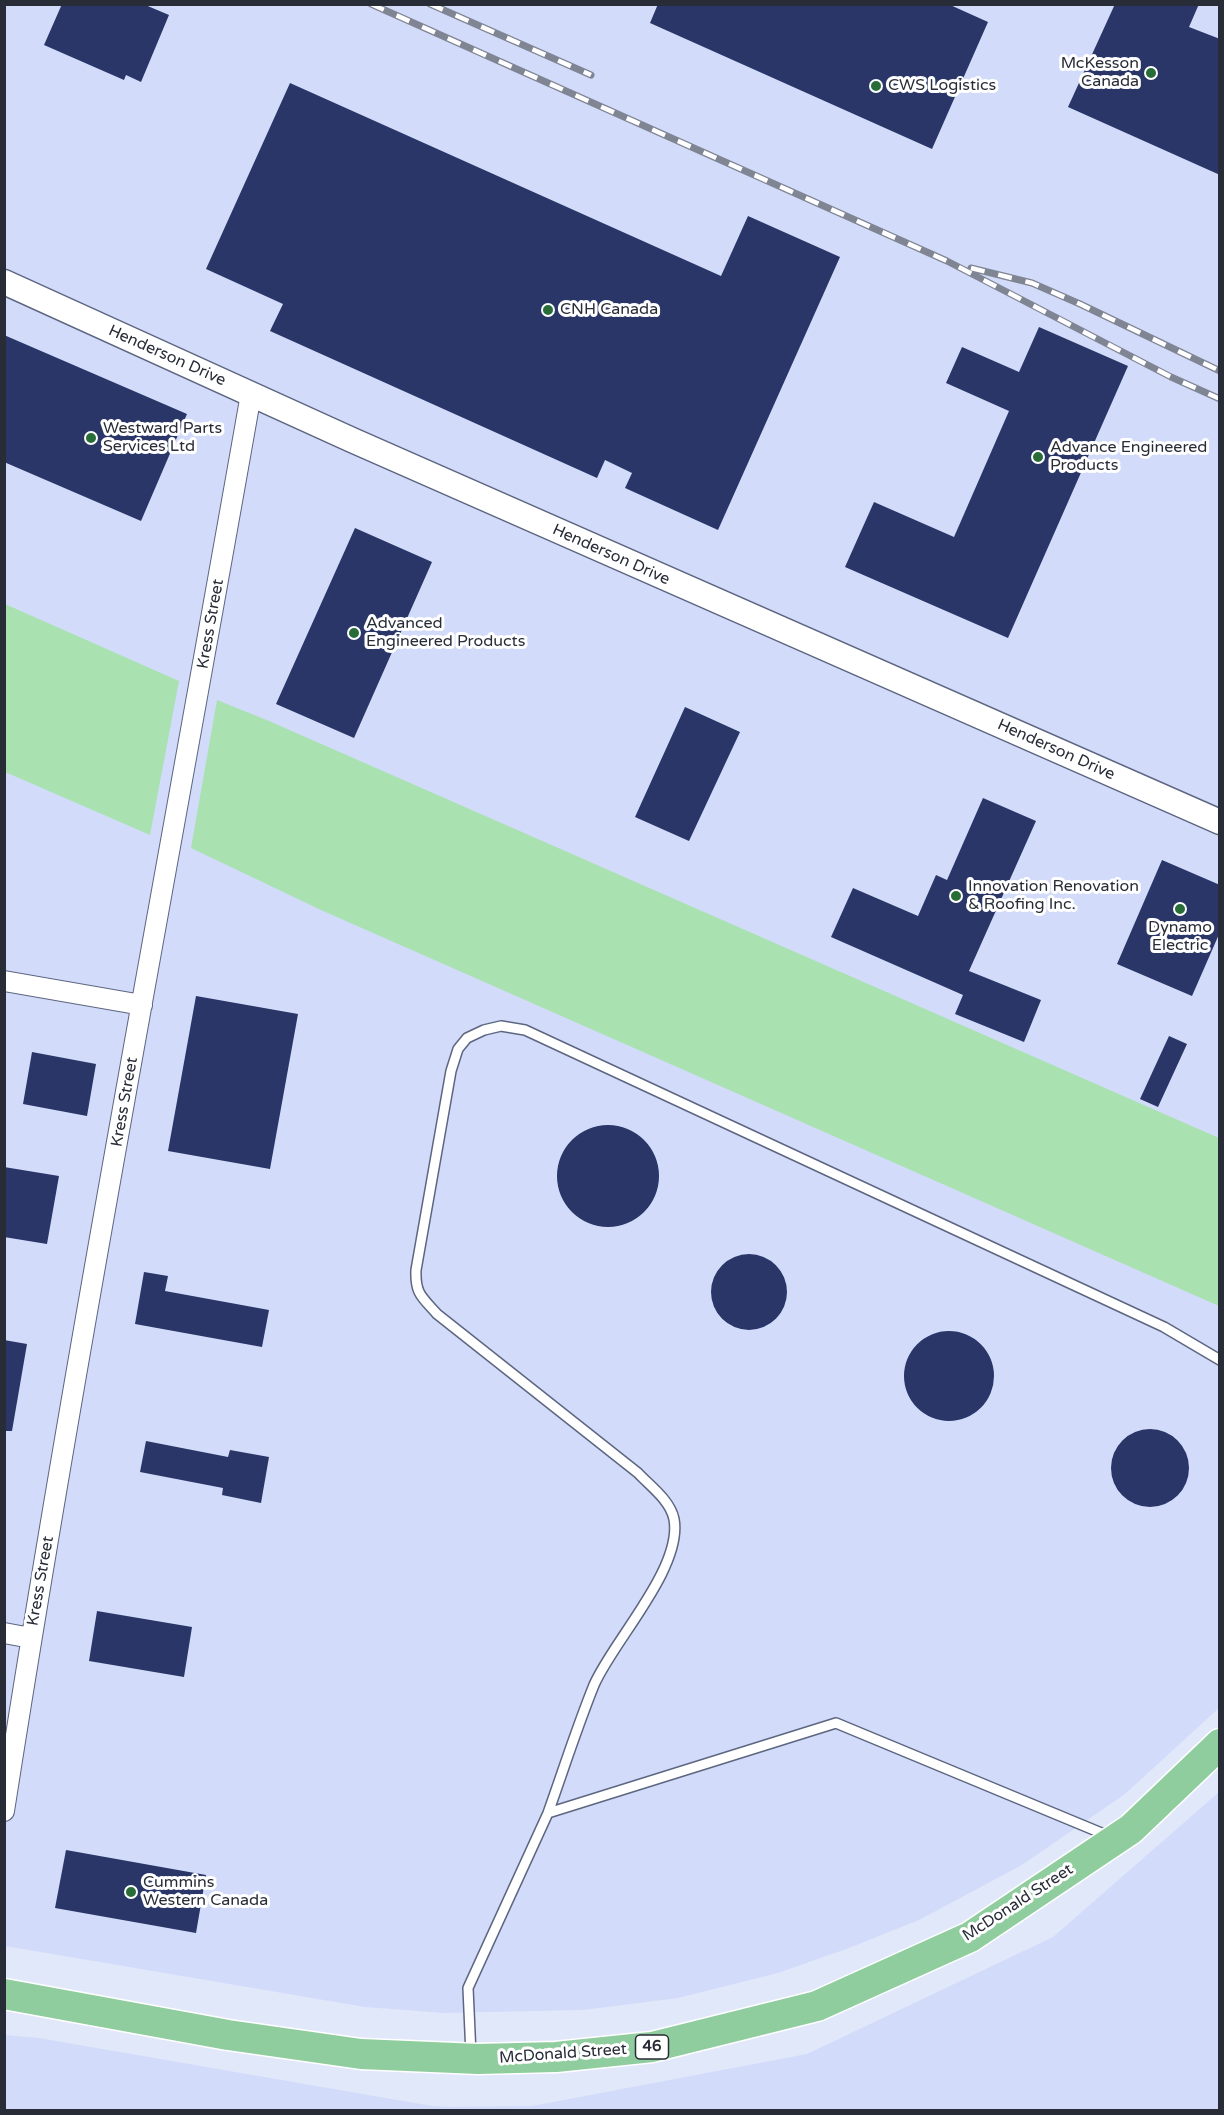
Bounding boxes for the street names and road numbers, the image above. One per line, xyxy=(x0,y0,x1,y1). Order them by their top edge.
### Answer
street label: Henderson Drive xyxy=(105,321,229,391)
street label: Henderson Drive xyxy=(549,520,673,590)
street label: Kress Street xyxy=(194,578,228,670)
street label: Henderson Drive xyxy=(994,715,1118,785)
street label: Kress Street xyxy=(108,1056,142,1148)
street label: Kress Street xyxy=(24,1535,58,1627)
street label: McDonald Street xyxy=(959,1860,1077,1946)
road number: 46 xyxy=(636,2035,668,2059)
street label: McDonald Street xyxy=(499,2040,627,2068)

